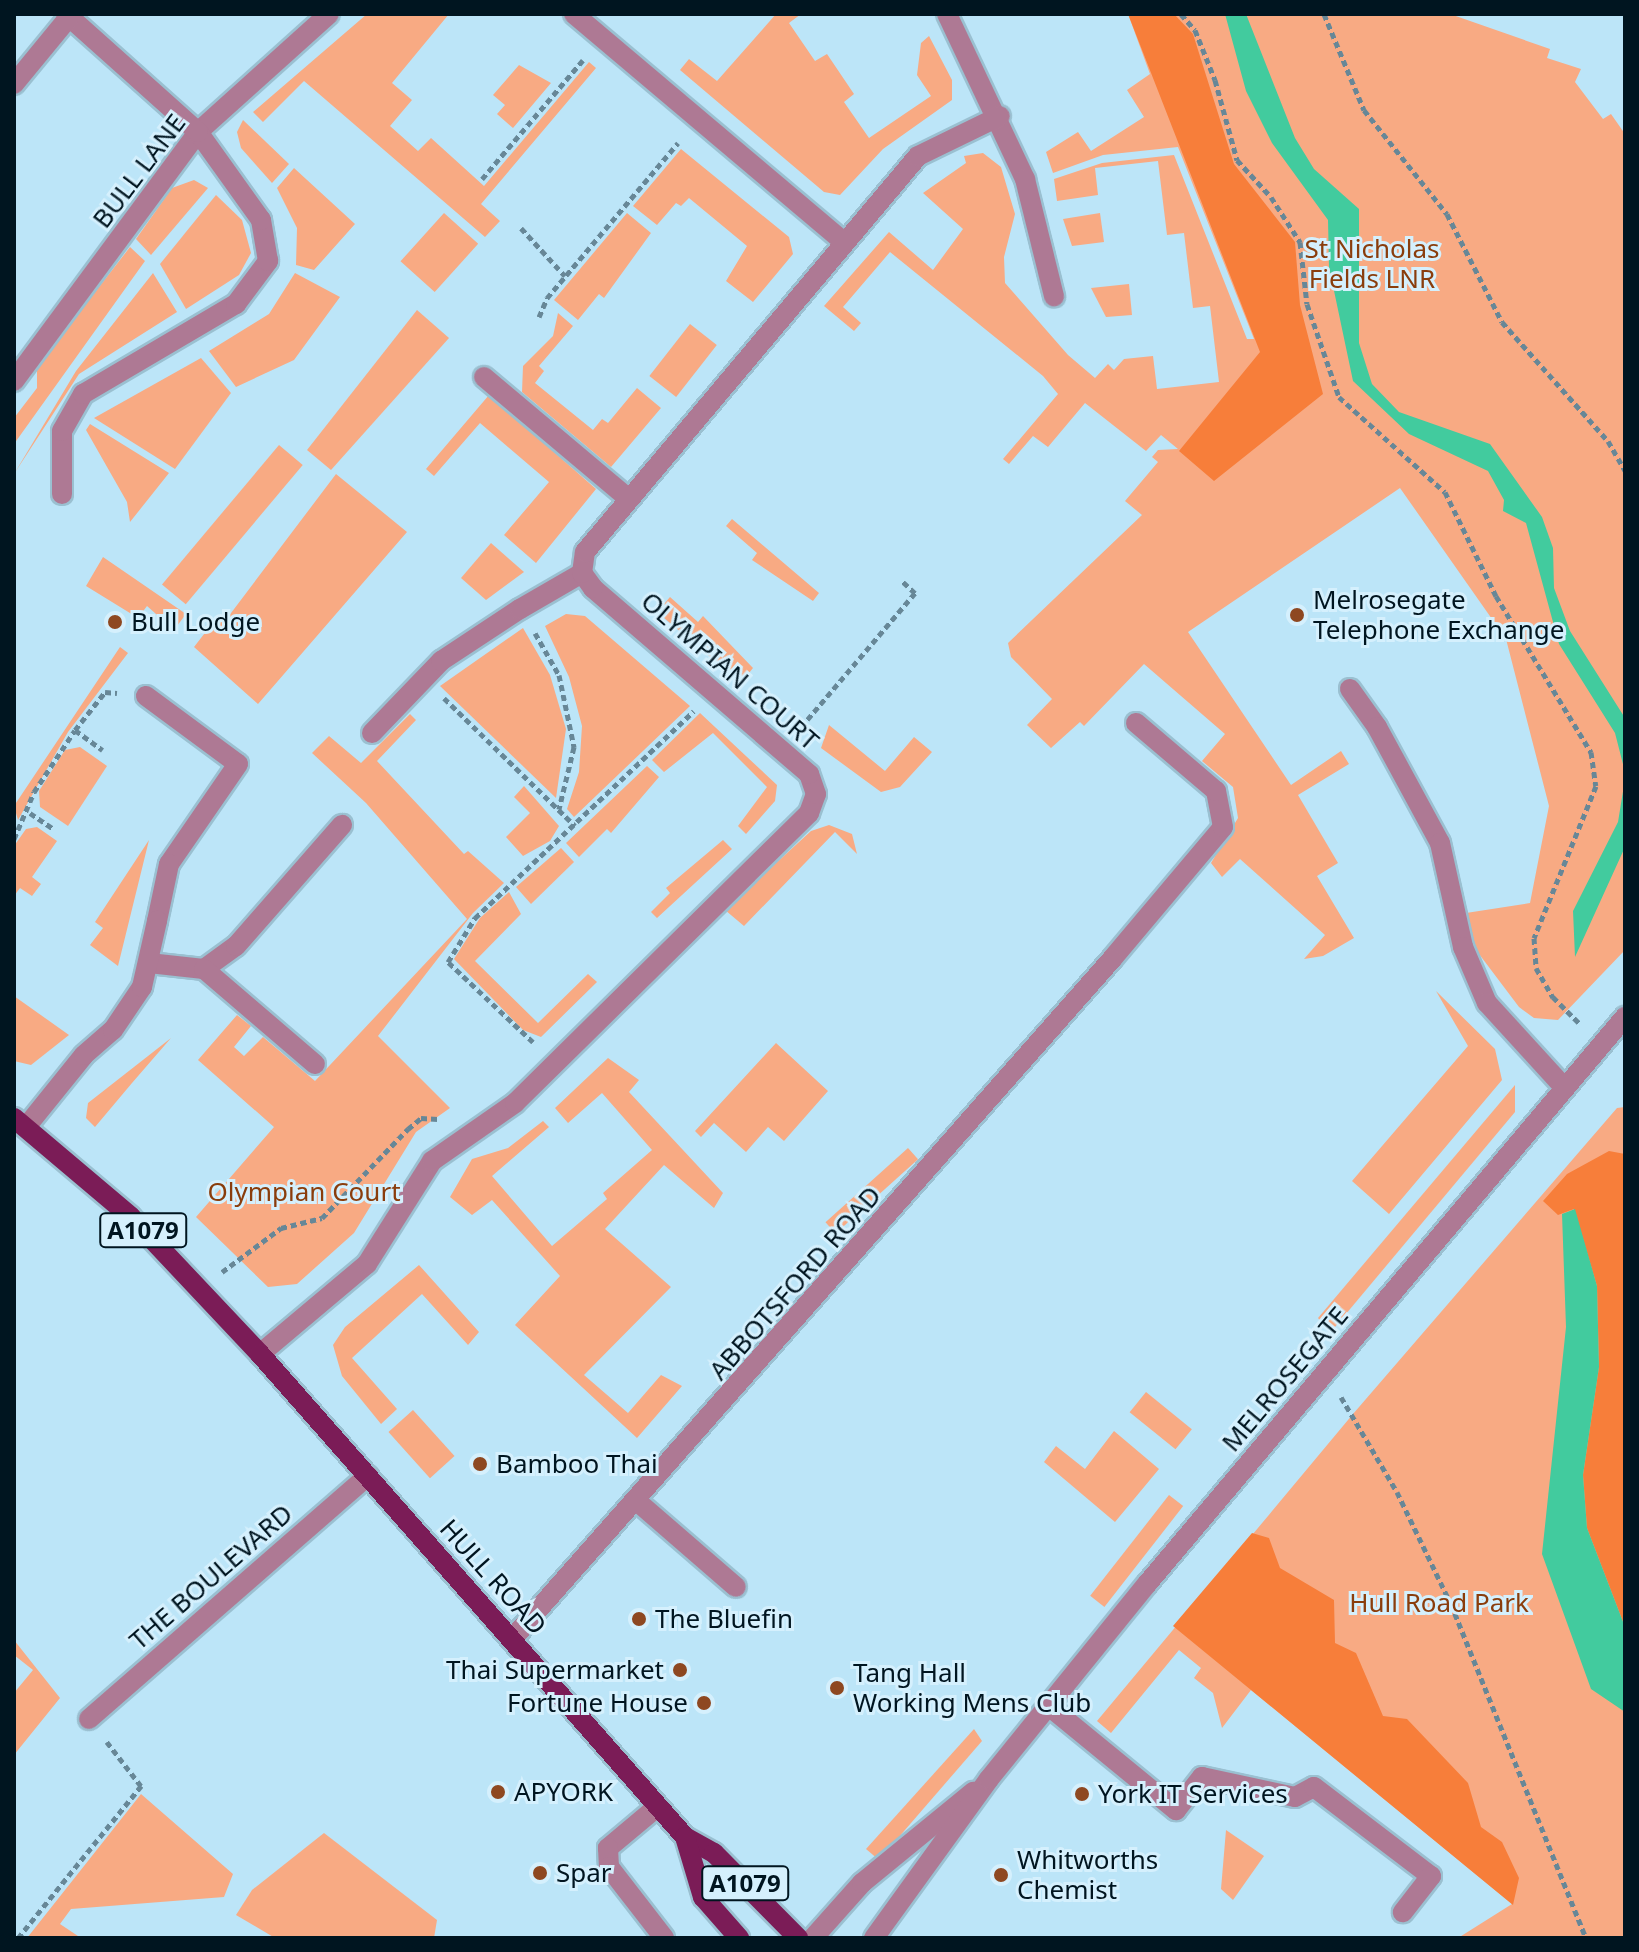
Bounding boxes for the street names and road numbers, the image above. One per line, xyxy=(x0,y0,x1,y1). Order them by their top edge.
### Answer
street label: BULL LANE xyxy=(86,108,192,234)
street label: OLYMPIAN COURT xyxy=(635,585,825,757)
street label: ABBOTSFORD ROAD xyxy=(703,1180,887,1386)
road number: A1079 xyxy=(99,1210,187,1250)
street label: MELROSEGATE xyxy=(1215,1300,1355,1458)
street label: THE BOULEVARD xyxy=(123,1498,299,1656)
street label: HULL ROAD xyxy=(433,1513,553,1641)
road number: A1079 xyxy=(701,1863,789,1903)

